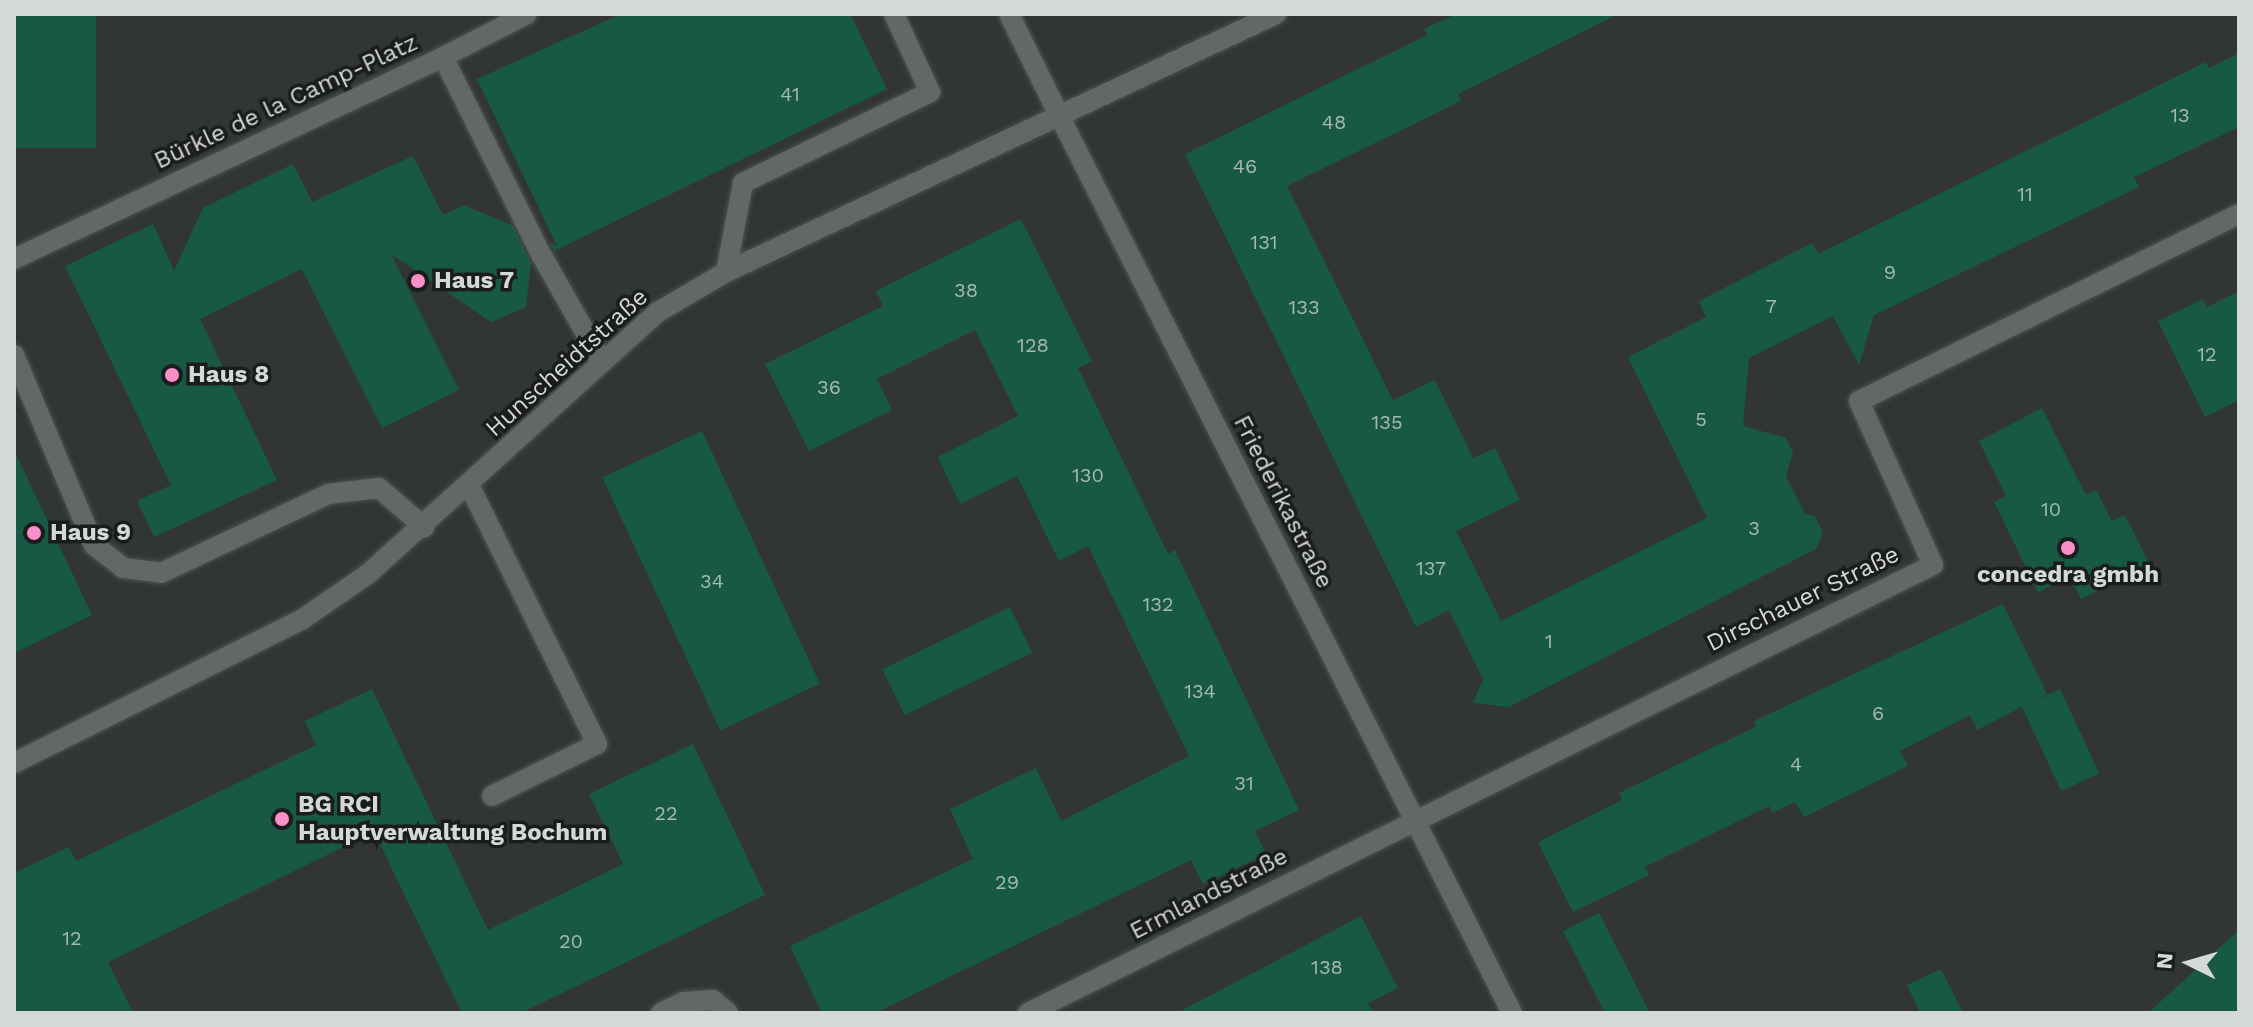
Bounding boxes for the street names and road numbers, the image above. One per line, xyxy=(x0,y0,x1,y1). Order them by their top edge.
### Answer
street label: Bürkle de la Camp-Platz xyxy=(150,28,422,176)
street label: Hunscheidtstraße xyxy=(480,283,654,443)
street label: Friederikastraße xyxy=(1227,411,1339,593)
street label: Dirschauer Straße xyxy=(1702,540,1904,658)
street label: Ermlandstraße xyxy=(1125,842,1293,946)

